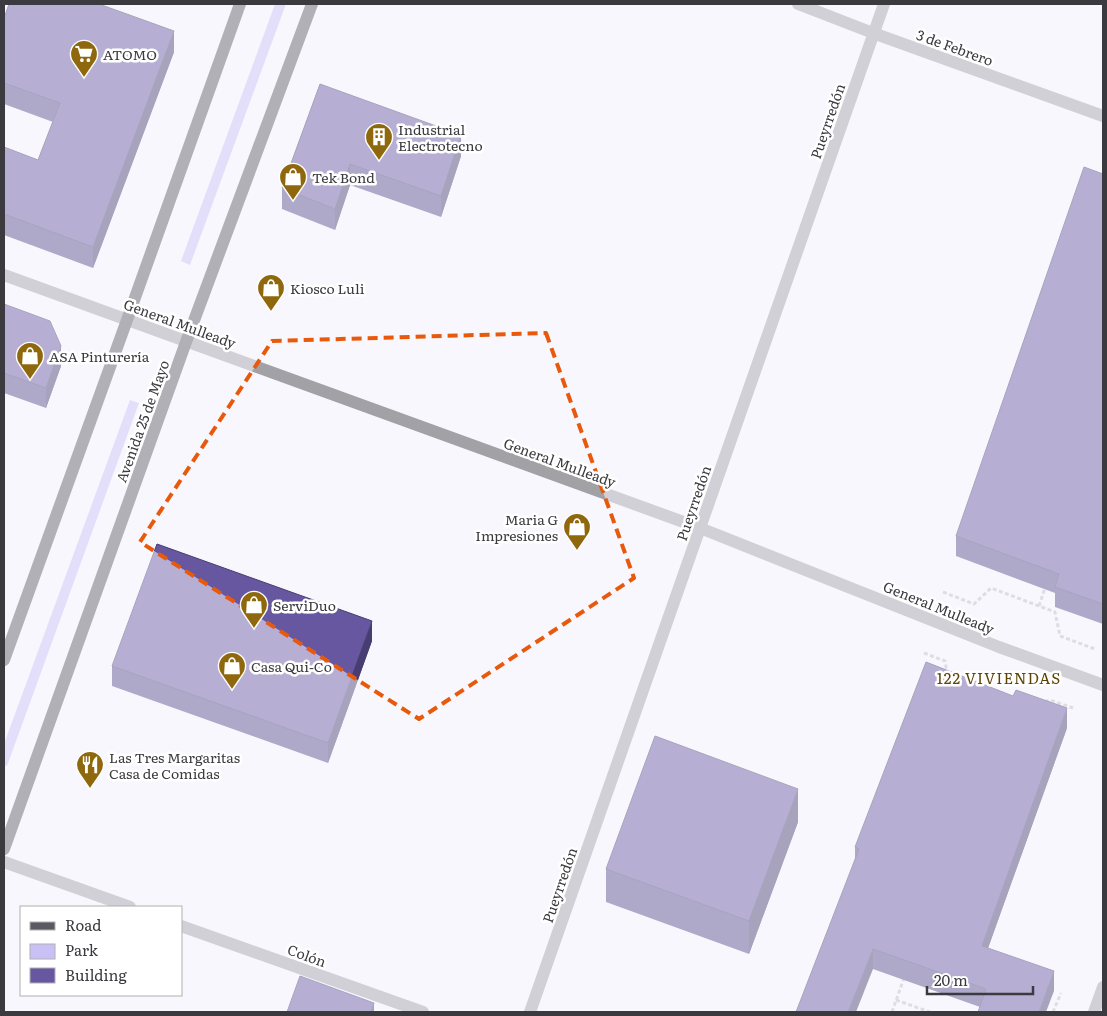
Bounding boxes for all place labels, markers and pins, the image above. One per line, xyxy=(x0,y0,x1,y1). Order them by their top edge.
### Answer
supermarket icon: ATOMO xyxy=(69,39,99,78)
place label: ATOMO xyxy=(103,44,157,64)
place label: Industrial Electrotecno xyxy=(398,119,483,155)
building icon: Industrial Electrotecno xyxy=(364,122,394,161)
shop icon: Tek Bond xyxy=(278,162,308,201)
place label: Tek Bond xyxy=(312,167,375,187)
shop icon: Kiosco Luli xyxy=(256,273,286,312)
place label: Kiosco Luli xyxy=(290,278,365,298)
shop icon: ASA Pinturería xyxy=(15,341,45,380)
place label: ASA Pinturería xyxy=(49,346,150,366)
place label: Maria G Impresiones xyxy=(475,509,558,545)
shop icon: Maria G Impresiones xyxy=(562,512,592,551)
shop icon: ServiDuo xyxy=(239,590,269,629)
place label: ServiDuo xyxy=(273,595,336,615)
shop icon: Casa Qui-Co xyxy=(217,651,247,690)
place label: Casa Qui-Co xyxy=(251,656,332,676)
place label: Las Tres Margaritas Casa de Comidas xyxy=(109,747,240,783)
restaurant icon: Las Tres Margaritas Casa de Comidas xyxy=(75,750,105,789)

